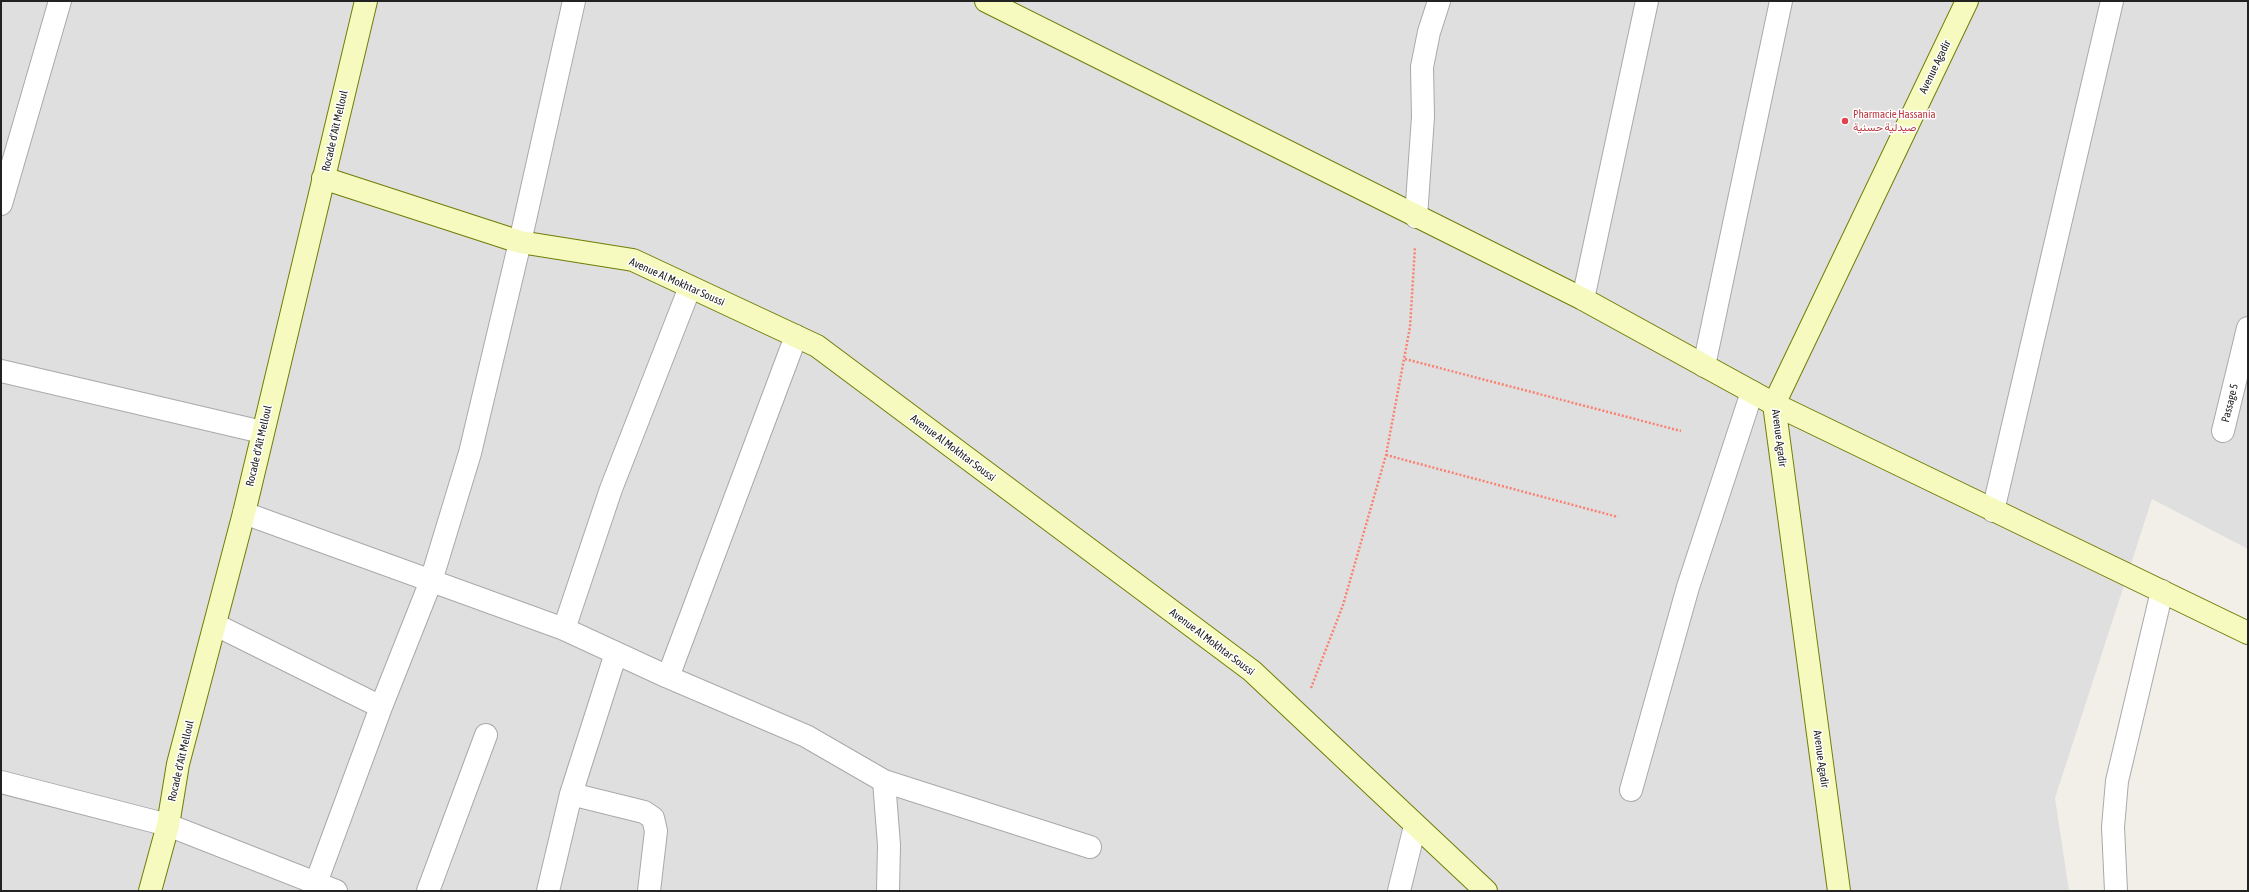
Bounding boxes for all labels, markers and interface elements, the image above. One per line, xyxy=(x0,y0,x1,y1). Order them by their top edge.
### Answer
street label: Avenue Agadir xyxy=(1916,38,1954,96)
street label: Rocade d'Aït Melloul xyxy=(319,89,351,173)
place label: Pharmacie Hassania صيدلية حسنية xyxy=(1853,108,1936,134)
marker: Pharmacie Hassania صيدلية حسنية xyxy=(1840,116,1850,126)
street label: Avenue Al Mokhtar Soussi xyxy=(627,255,727,309)
street label: Passage 5 xyxy=(2219,382,2241,424)
street label: Rocade d'Aït Melloul xyxy=(243,404,275,488)
street label: Avenue Agadir xyxy=(1769,408,1789,468)
street label: Avenue Al Mokhtar Soussi xyxy=(908,412,998,484)
street label: Avenue Al Mokhtar Soussi xyxy=(1167,606,1257,678)
street label: Rocade d'Aït Melloul xyxy=(165,719,197,803)
street label: Avenue Agadir xyxy=(1810,729,1832,789)

